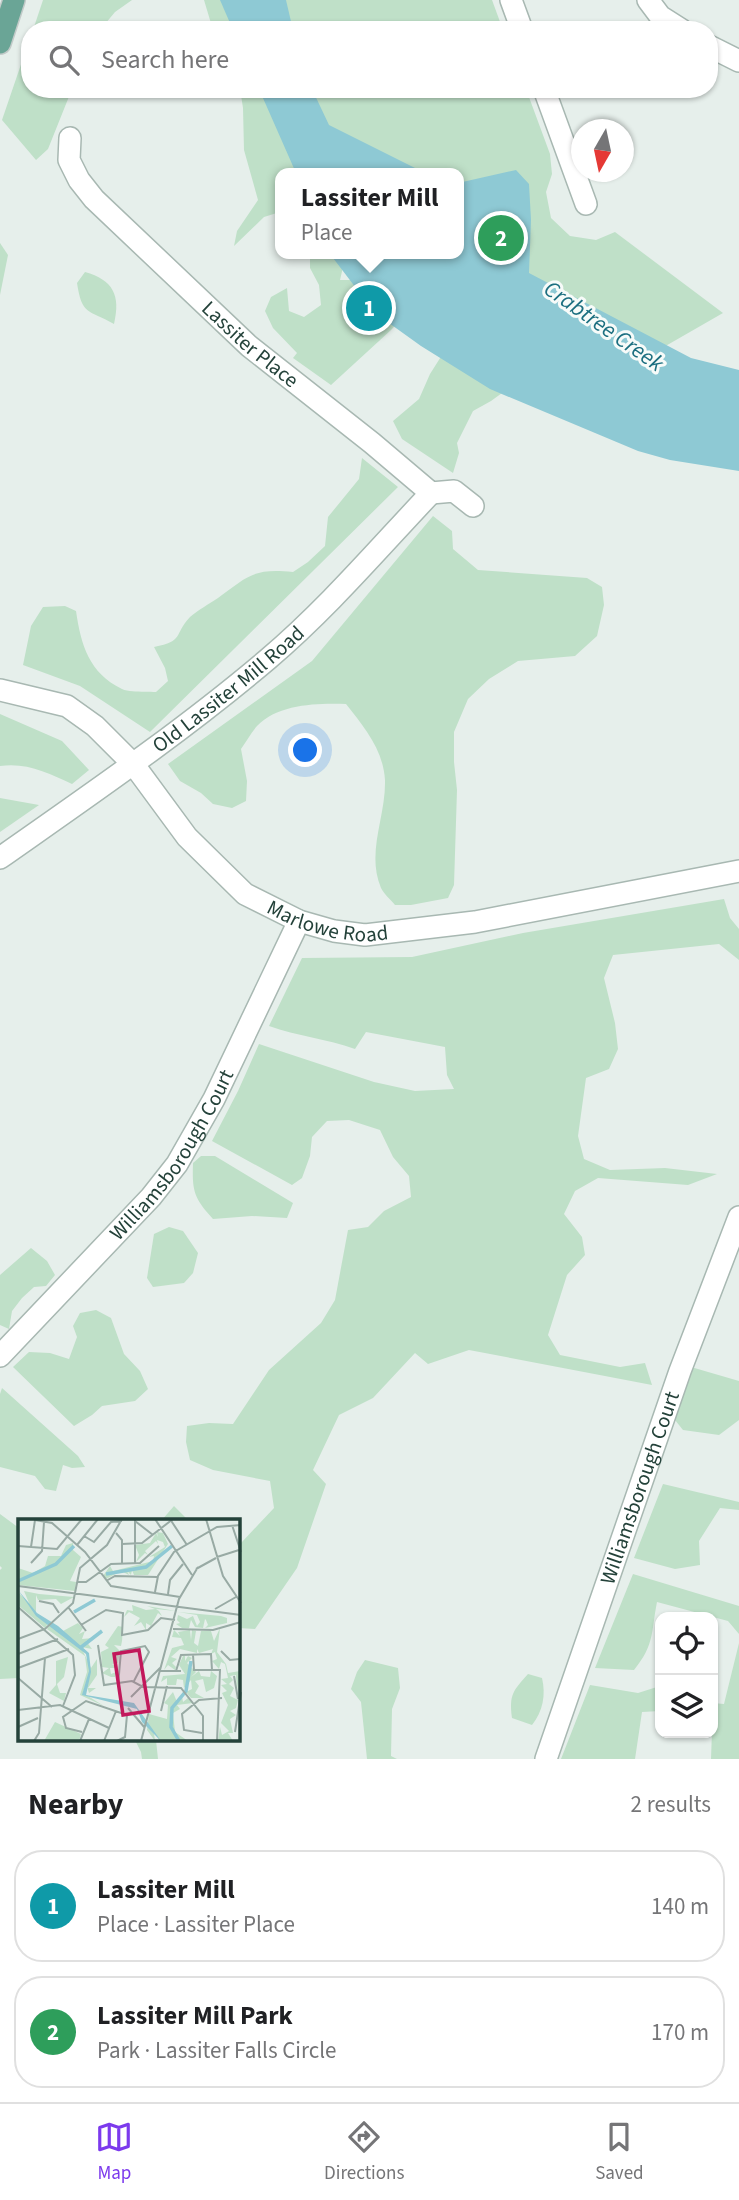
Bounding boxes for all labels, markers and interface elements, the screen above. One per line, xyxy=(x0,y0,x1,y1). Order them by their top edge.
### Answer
search box xyxy=(21,21,718,98)
icon: search xyxy=(45,41,83,79)
text: Search here xyxy=(101,41,229,78)
north arrow xyxy=(571,119,634,182)
popup xyxy=(275,168,464,259)
text: Lassiter Mill xyxy=(301,179,438,216)
pin: 2 xyxy=(478,212,524,264)
text: Place xyxy=(301,216,353,249)
water label: Crabtree Creek xyxy=(537,272,672,380)
pin: 1 xyxy=(346,282,392,334)
street label: Lassiter Place xyxy=(195,294,305,395)
street label: Old Lassiter Mill Road xyxy=(146,619,311,760)
your location xyxy=(288,733,322,767)
street label: Marlowe Road xyxy=(262,892,390,950)
street label: Williamsborough Court xyxy=(102,1064,241,1247)
street label: Williamsborough Court xyxy=(592,1387,687,1588)
inset map xyxy=(18,1519,240,1742)
map controls xyxy=(655,1612,718,1738)
button: locate xyxy=(655,1612,718,1675)
button: layers xyxy=(655,1675,718,1738)
text: Nearby xyxy=(28,1783,123,1826)
text: 2 results xyxy=(631,1788,711,1821)
text: Lassiter Mill xyxy=(97,1871,235,1908)
text: 1 xyxy=(47,1890,59,1923)
text: 140 m xyxy=(651,1890,709,1923)
text: Place · Lassiter Place xyxy=(97,1908,295,1941)
text: Lassiter Mill Park xyxy=(97,1997,293,2034)
text: 2 xyxy=(47,2016,59,2049)
text: 170 m xyxy=(651,2016,709,2049)
text: Park · Lassiter Falls Circle xyxy=(97,2034,337,2067)
tab: Map xyxy=(95,2118,133,2187)
tab: Directions xyxy=(324,2118,404,2187)
tab: Saved xyxy=(595,2118,644,2187)

